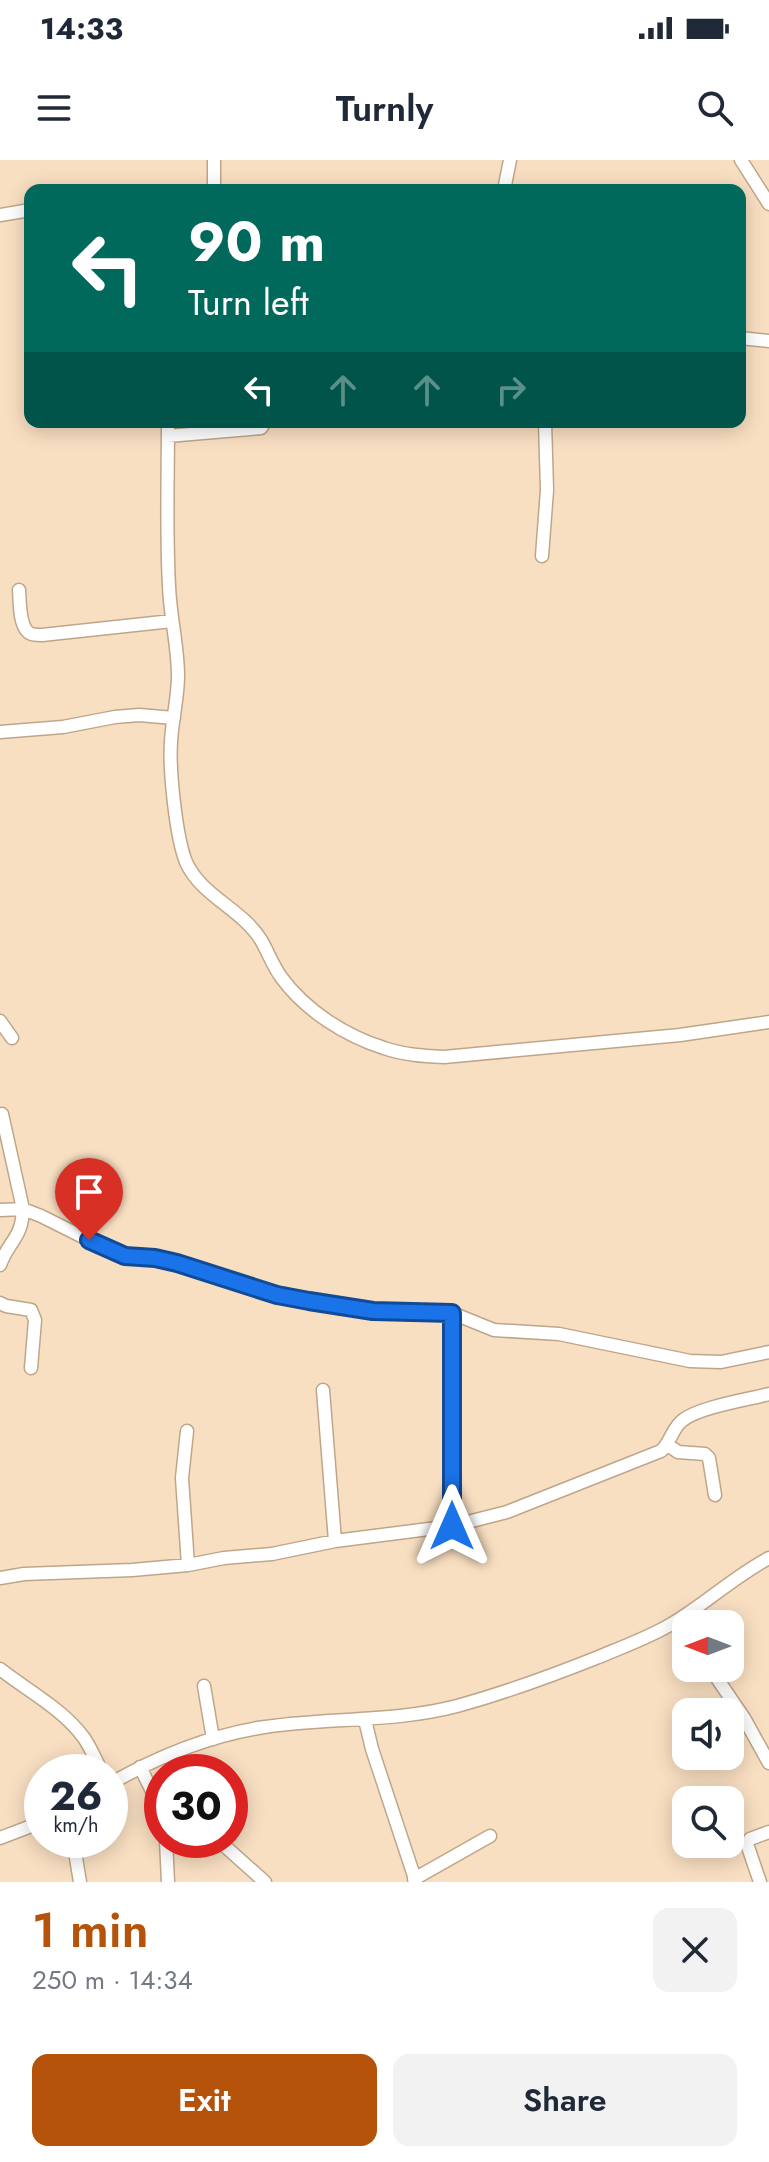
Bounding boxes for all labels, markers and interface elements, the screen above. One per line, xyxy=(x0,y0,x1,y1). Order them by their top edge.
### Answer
text: 14:33 xyxy=(40,7,123,50)
text: Turnly xyxy=(336,82,433,134)
icon: menu xyxy=(32,86,76,130)
icon: search xyxy=(693,86,737,130)
text: 90 m xyxy=(188,201,325,282)
icon: left xyxy=(56,216,160,320)
text: Turn left xyxy=(188,276,309,328)
icon: left xyxy=(237,368,281,412)
icon: ahead xyxy=(321,368,365,412)
icon: ahead xyxy=(405,368,449,412)
icon: right xyxy=(489,368,533,412)
pin xyxy=(55,1158,123,1240)
icon: arrive xyxy=(67,1170,111,1214)
position arrow xyxy=(410,1484,494,1568)
north arrow xyxy=(672,1610,744,1682)
map controls xyxy=(672,1610,744,1858)
button: sound xyxy=(672,1698,744,1770)
speed limit sign: 30 xyxy=(144,1754,248,1858)
text: 26 xyxy=(50,1767,103,1825)
button: search xyxy=(672,1786,744,1858)
text: km/h xyxy=(53,1811,99,1840)
text: 1 min xyxy=(32,1896,149,1965)
button: close xyxy=(653,1908,737,1992)
text: 250 m · 14:34 xyxy=(32,1961,193,1999)
button: Exit xyxy=(32,2054,377,2146)
button: Share xyxy=(393,2054,737,2146)

